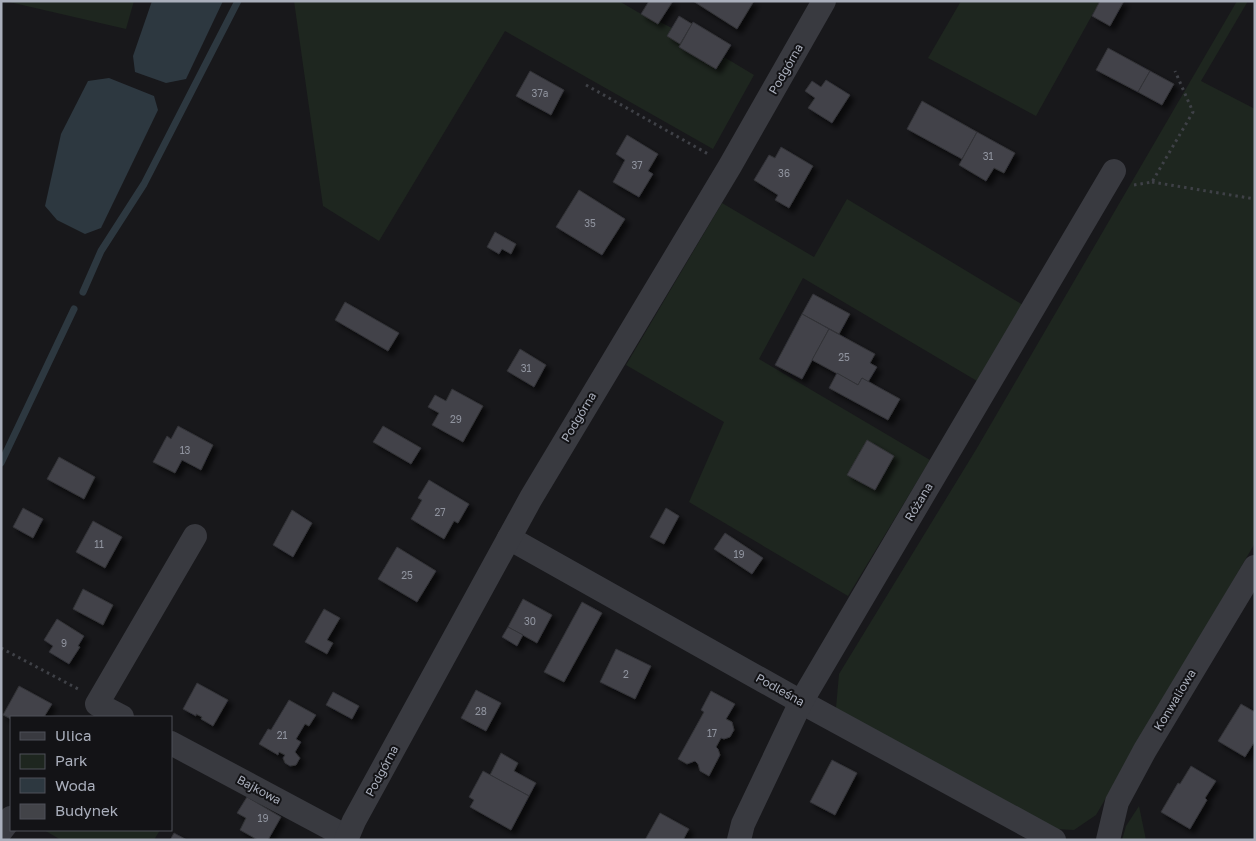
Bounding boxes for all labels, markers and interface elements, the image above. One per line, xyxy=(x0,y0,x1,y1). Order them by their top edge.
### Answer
street label: Podgórna xyxy=(765,41,806,97)
house number: 37a xyxy=(532,87,548,99)
house number: 31 xyxy=(983,150,993,162)
house number: 37 xyxy=(631,159,643,171)
house number: 36 xyxy=(778,167,790,179)
house number: 35 xyxy=(584,217,596,229)
house number: 25 xyxy=(838,351,850,363)
house number: 31 xyxy=(521,362,531,374)
street label: Podgórna xyxy=(558,389,599,444)
house number: 29 xyxy=(450,413,462,425)
house number: 13 xyxy=(180,444,190,456)
street label: Różana xyxy=(901,480,936,524)
house number: 27 xyxy=(434,506,446,518)
house number: 11 xyxy=(94,538,104,550)
house number: 19 xyxy=(734,548,744,560)
house number: 25 xyxy=(401,569,413,581)
house number: 30 xyxy=(524,615,536,627)
house number: 9 xyxy=(61,637,67,649)
street label: Konwaliowa xyxy=(1150,666,1199,733)
house number: 2 xyxy=(623,668,629,680)
street label: Podleśna xyxy=(753,670,807,709)
house number: 28 xyxy=(475,705,487,717)
legend xyxy=(10,716,172,831)
text: Ulica xyxy=(55,726,91,744)
house number: 17 xyxy=(707,727,717,739)
house number: 21 xyxy=(277,729,287,741)
street label: Podgórna xyxy=(362,743,401,799)
text: Park xyxy=(55,751,88,769)
street label: Bajkowa xyxy=(235,772,284,807)
text: Woda xyxy=(55,776,96,794)
text: Budynek xyxy=(55,801,119,819)
house number: 19 xyxy=(258,812,268,824)

